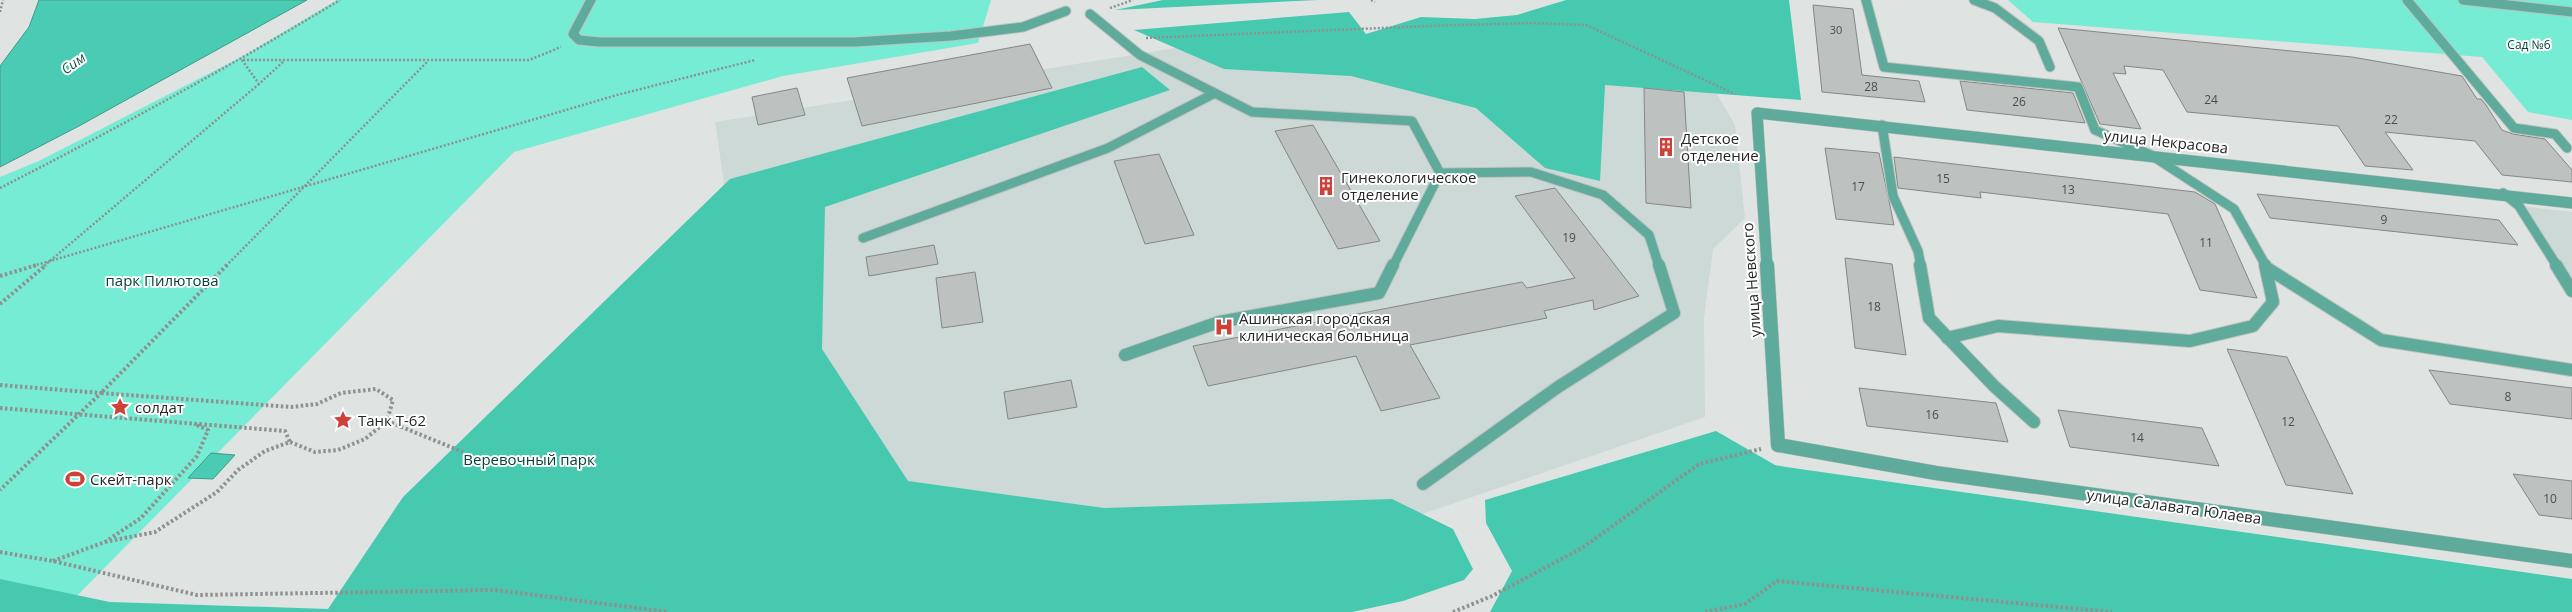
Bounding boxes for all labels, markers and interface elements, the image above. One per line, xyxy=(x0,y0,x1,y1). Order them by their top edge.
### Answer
house number: 30 xyxy=(1830,22,1842,37)
park label: Сад №6 xyxy=(2507,36,2551,53)
water label: Сим xyxy=(57,47,89,78)
house number: 28 xyxy=(1864,78,1878,95)
house number: 24 xyxy=(2204,91,2218,108)
house number: 26 xyxy=(2012,93,2026,110)
house number: 22 xyxy=(2384,111,2398,128)
street label: улица Некрасова xyxy=(2103,125,2229,157)
place label: Детское отделение xyxy=(1681,128,1759,165)
building icon: Детское отделение xyxy=(1655,136,1677,158)
place label: Гинекологическое отделение xyxy=(1341,167,1477,204)
house number: 15 xyxy=(1936,170,1950,187)
building icon: Гинекологическое отделение xyxy=(1315,175,1337,197)
house number: 17 xyxy=(1851,178,1865,195)
house number: 13 xyxy=(2061,181,2075,198)
house number: 9 xyxy=(2381,211,2388,228)
street label: улица Невского xyxy=(1737,222,1765,338)
house number: 19 xyxy=(1562,229,1576,246)
house number: 11 xyxy=(2199,234,2213,251)
park label: парк Пилютова xyxy=(106,270,218,290)
house number: 18 xyxy=(1867,298,1881,315)
place label: Ашинская городская клиническая больница xyxy=(1239,308,1409,345)
hospital icon: Ашинская городская клиническая больница xyxy=(1213,316,1235,338)
house number: 8 xyxy=(2505,388,2512,405)
place icon: солдат xyxy=(109,396,131,418)
place label: солдат xyxy=(135,397,184,417)
house number: 16 xyxy=(1925,406,1939,423)
place icon: Танк Т-62 xyxy=(332,409,354,431)
place label: Танк Т-62 xyxy=(358,410,426,430)
house number: 12 xyxy=(2281,413,2295,430)
house number: 14 xyxy=(2130,429,2144,446)
park label: Веревочный парк xyxy=(463,449,595,469)
sports icon: Скейт-парк xyxy=(64,468,86,490)
place label: Скейт-парк xyxy=(90,469,172,489)
street label: улица Салавата Юлаева xyxy=(2085,484,2263,528)
house number: 10 xyxy=(2543,490,2557,507)

